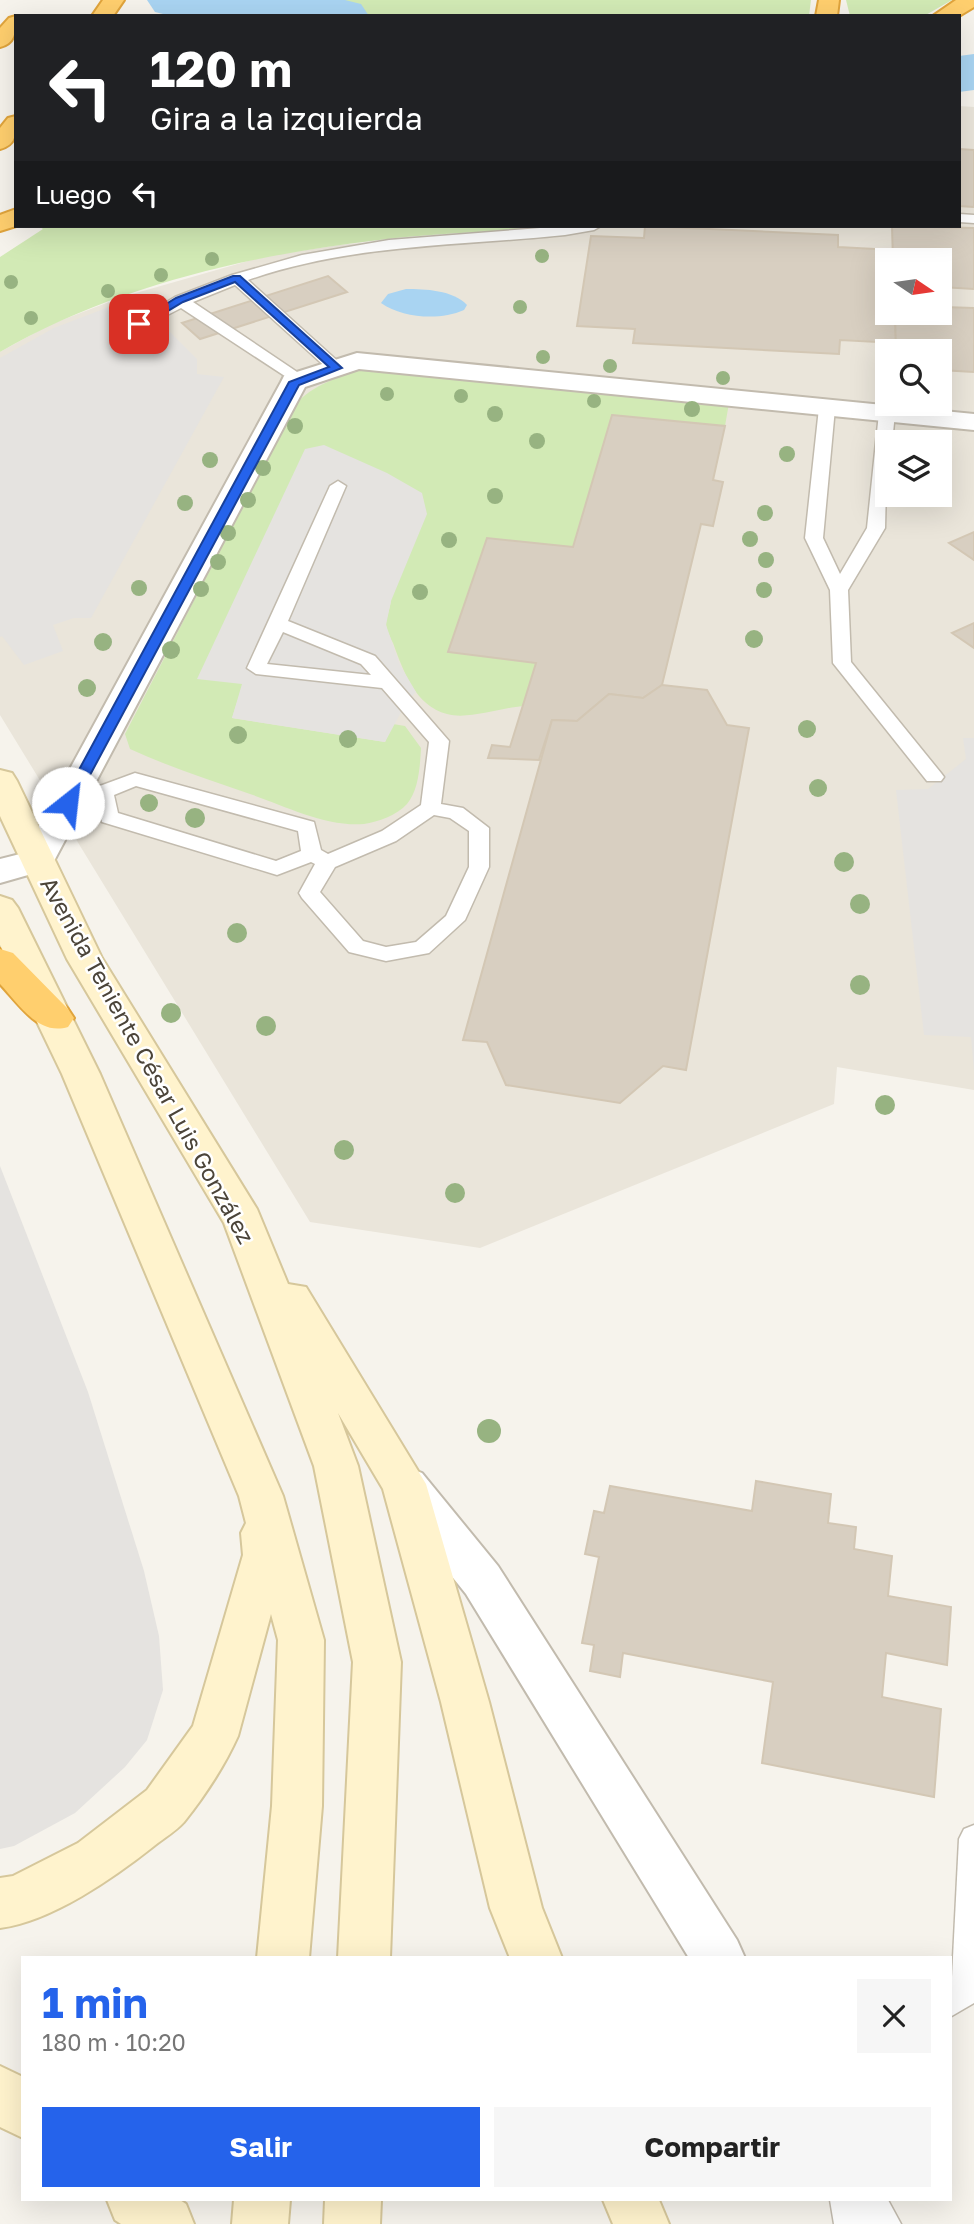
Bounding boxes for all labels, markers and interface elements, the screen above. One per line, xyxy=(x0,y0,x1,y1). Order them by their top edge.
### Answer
text: 120 m xyxy=(150,39,292,98)
icon: left xyxy=(35,42,126,133)
text: Gira a la izquierda xyxy=(150,99,423,137)
icon: left xyxy=(126,175,164,213)
text: Luego xyxy=(35,179,112,210)
north arrow xyxy=(875,248,952,326)
map controls xyxy=(875,248,952,507)
pin xyxy=(109,294,169,354)
icon: arrive xyxy=(120,305,158,343)
button: search xyxy=(875,339,952,416)
button: layers xyxy=(875,430,952,507)
position arrow xyxy=(31,766,105,840)
street label: Avenida Teniente César Luis González xyxy=(35,872,261,1248)
text: 1 min xyxy=(42,1977,148,2027)
button: close xyxy=(857,1979,931,2053)
text: 180 m · 10:20 xyxy=(42,2028,186,2056)
button: Salir xyxy=(42,2107,480,2187)
button: Compartir xyxy=(494,2107,931,2187)

